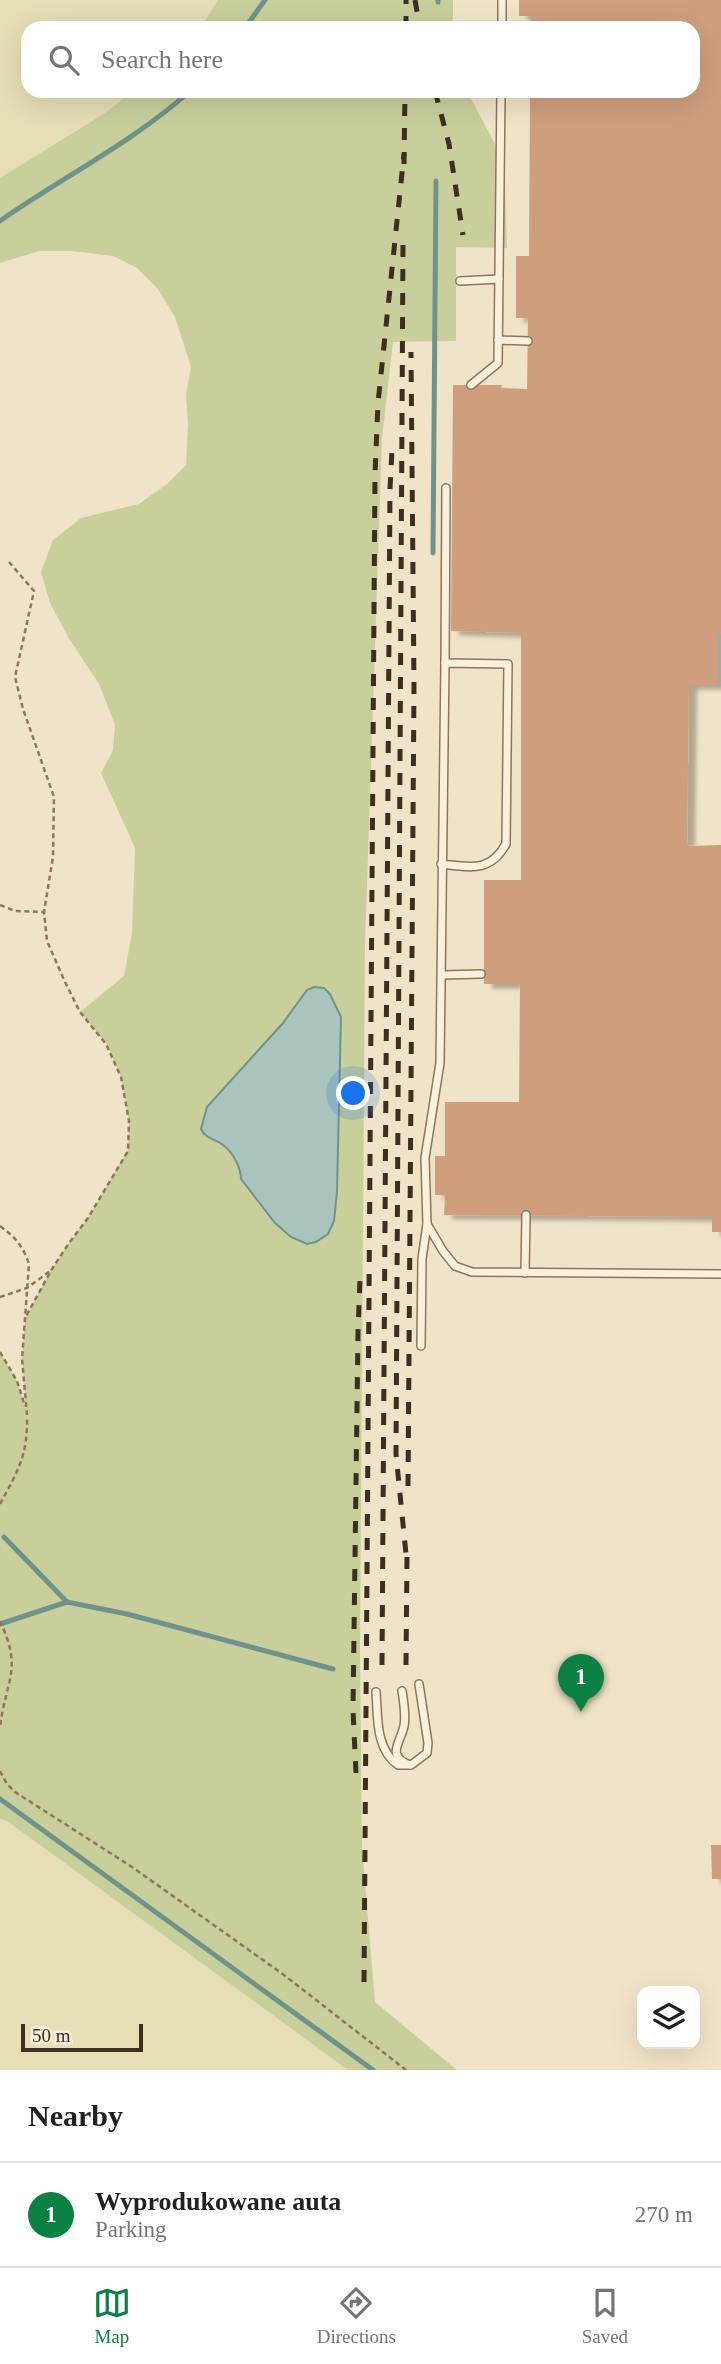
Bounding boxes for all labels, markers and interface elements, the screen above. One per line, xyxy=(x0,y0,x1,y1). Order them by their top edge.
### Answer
search box xyxy=(21,21,700,98)
icon: search xyxy=(45,41,83,79)
text: Search here xyxy=(101,45,223,74)
your location xyxy=(336,1076,370,1110)
pin: 1 xyxy=(558,1654,604,1712)
map controls xyxy=(637,1986,700,2049)
button: layers xyxy=(637,1986,700,2049)
scale bar xyxy=(21,2021,144,2053)
text: 50 m xyxy=(32,2025,71,2046)
text: Nearby xyxy=(28,2099,123,2132)
text: Wyprodukowane auta xyxy=(95,2187,341,2216)
text: 1 xyxy=(45,2202,57,2227)
text: 270 m xyxy=(635,2202,693,2227)
text: Parking xyxy=(95,2217,167,2242)
tab: Map xyxy=(93,2284,131,2348)
tab: Directions xyxy=(317,2284,396,2348)
tab: Saved xyxy=(582,2284,628,2348)

